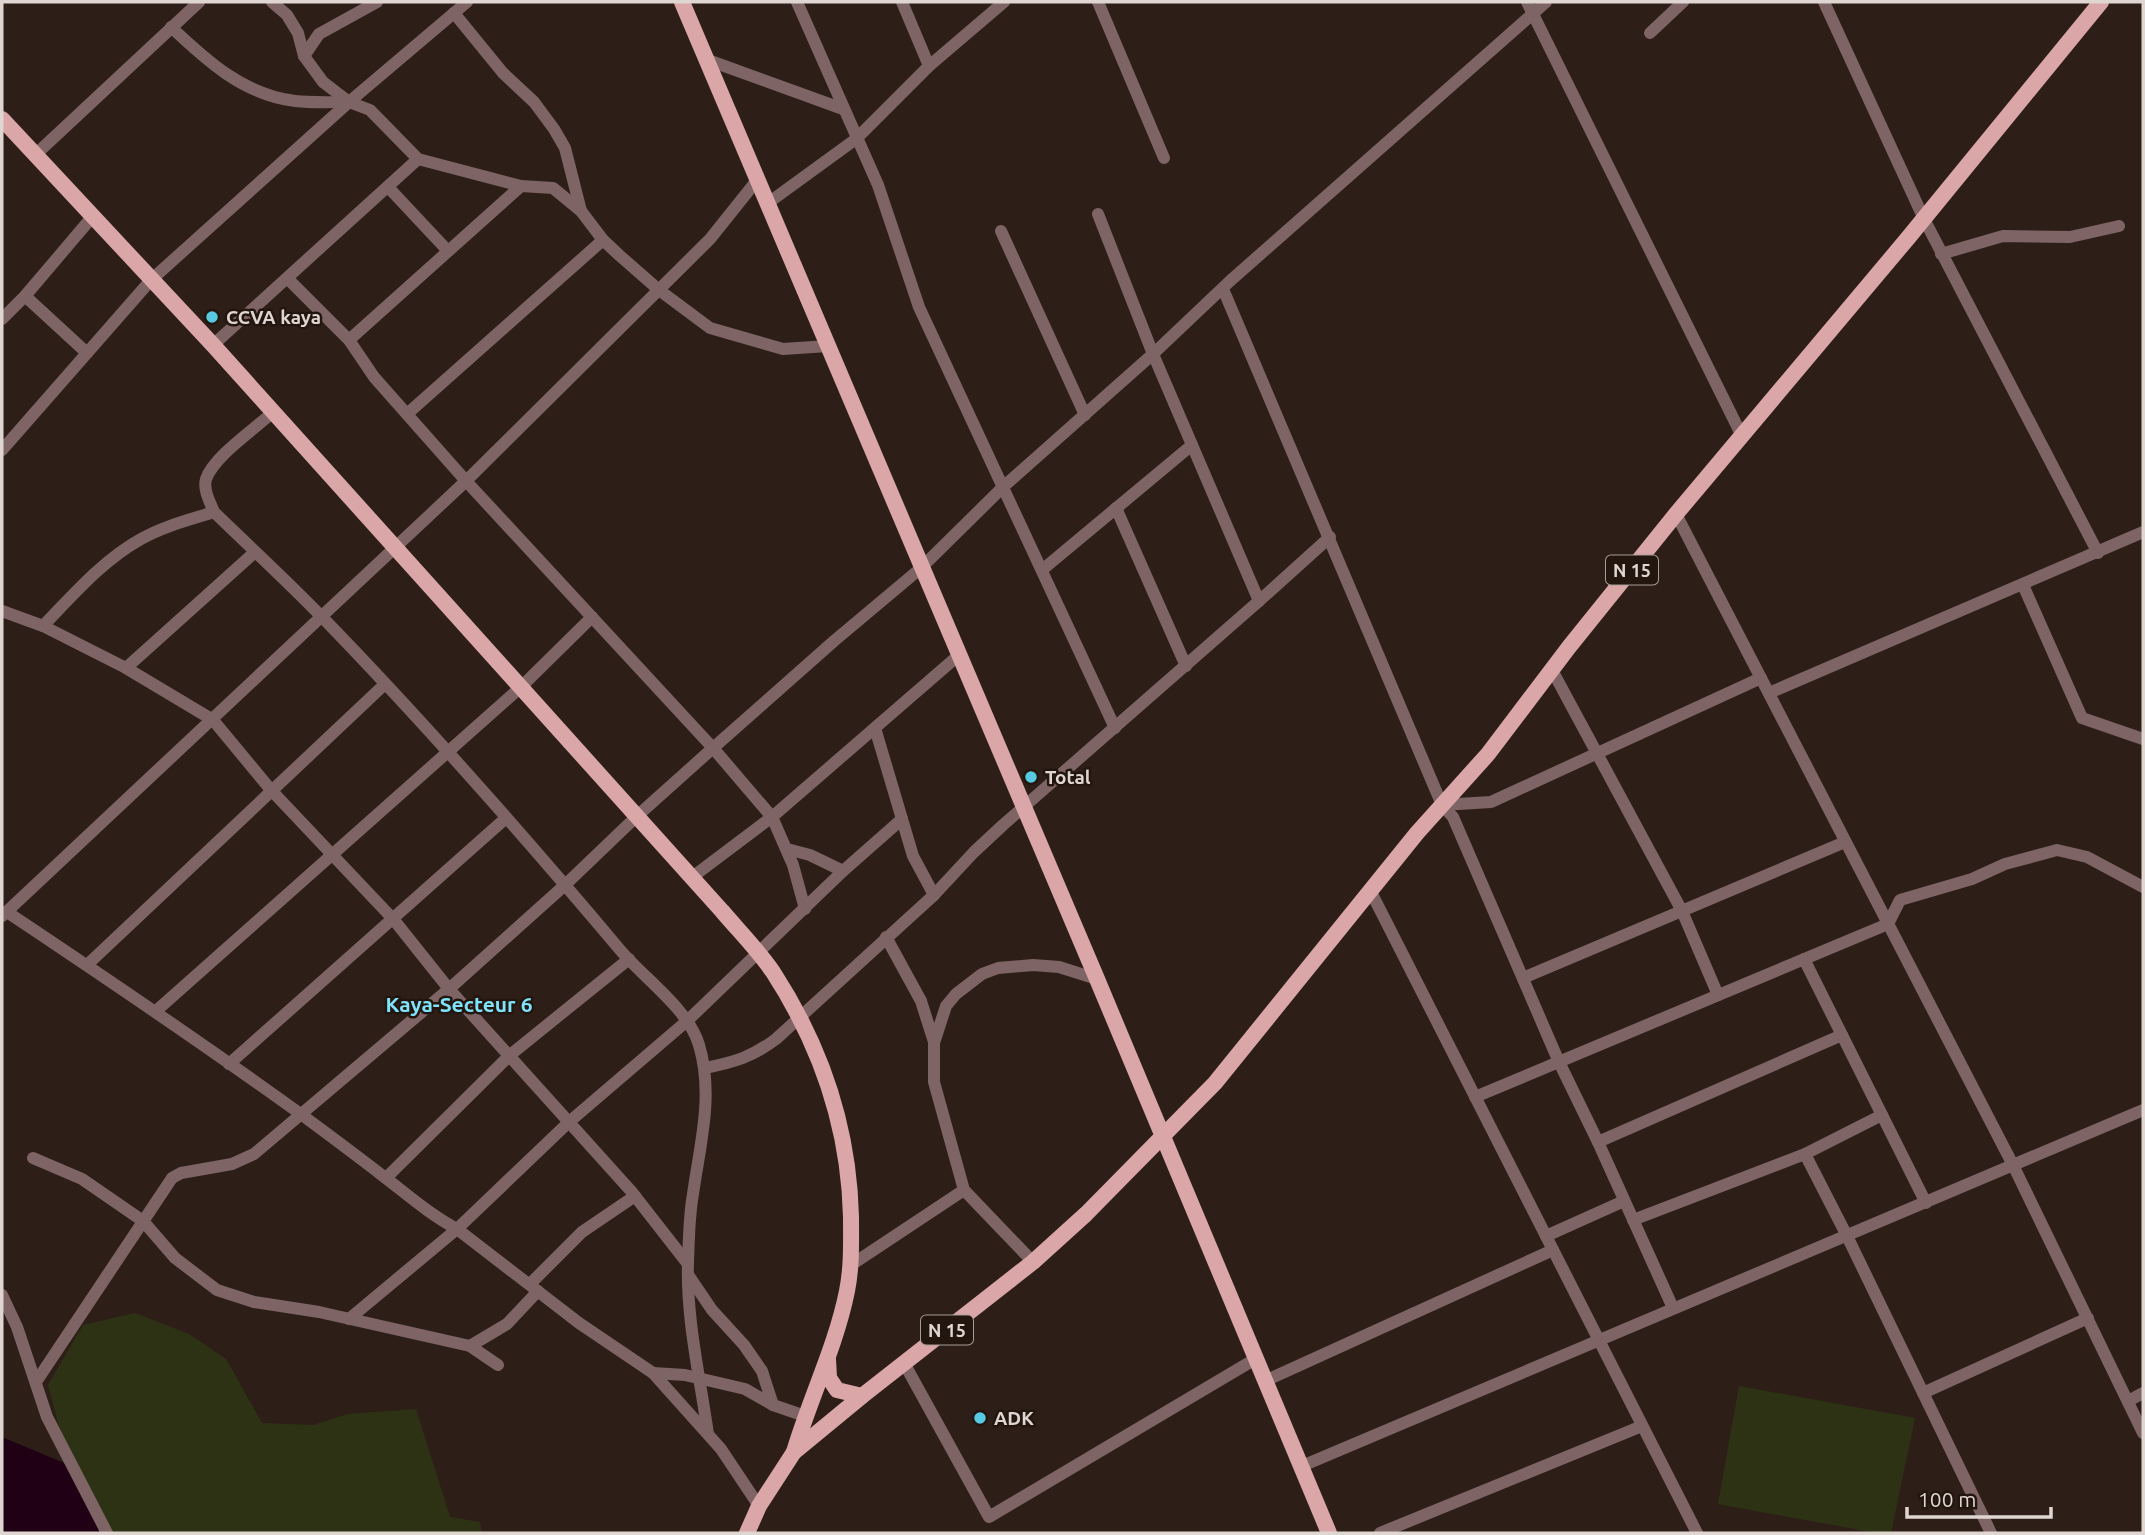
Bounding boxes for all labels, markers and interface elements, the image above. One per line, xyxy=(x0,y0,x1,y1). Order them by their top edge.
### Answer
place label: CCVA kaya xyxy=(226,306,321,328)
marker: CCVA kaya xyxy=(204,309,220,325)
road number: N 15 xyxy=(1606,556,1658,584)
place label: Total xyxy=(1045,766,1091,788)
marker: Total xyxy=(1023,769,1039,785)
district label: Kaya-Secteur 6 xyxy=(385,992,533,1016)
road number: N 15 xyxy=(921,1316,973,1344)
place label: ADK xyxy=(994,1407,1034,1429)
marker: ADK xyxy=(972,1410,988,1426)
scale bar xyxy=(1907,1476,2050,1520)
text: 100 m xyxy=(1918,1487,1976,1511)

